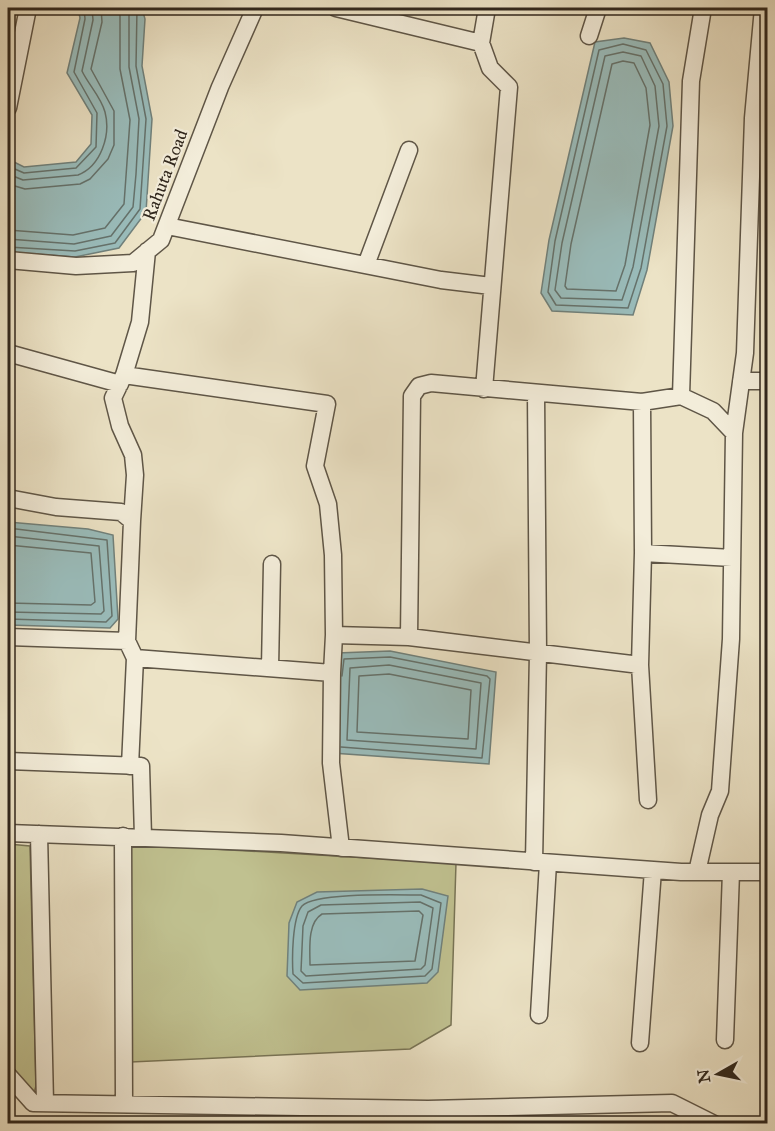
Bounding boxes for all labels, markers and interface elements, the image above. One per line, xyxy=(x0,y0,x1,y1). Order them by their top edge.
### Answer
street label: Rahuta Road xyxy=(138,126,192,224)
north arrow xyxy=(688,1044,748,1104)
text: N xyxy=(693,1068,714,1084)

